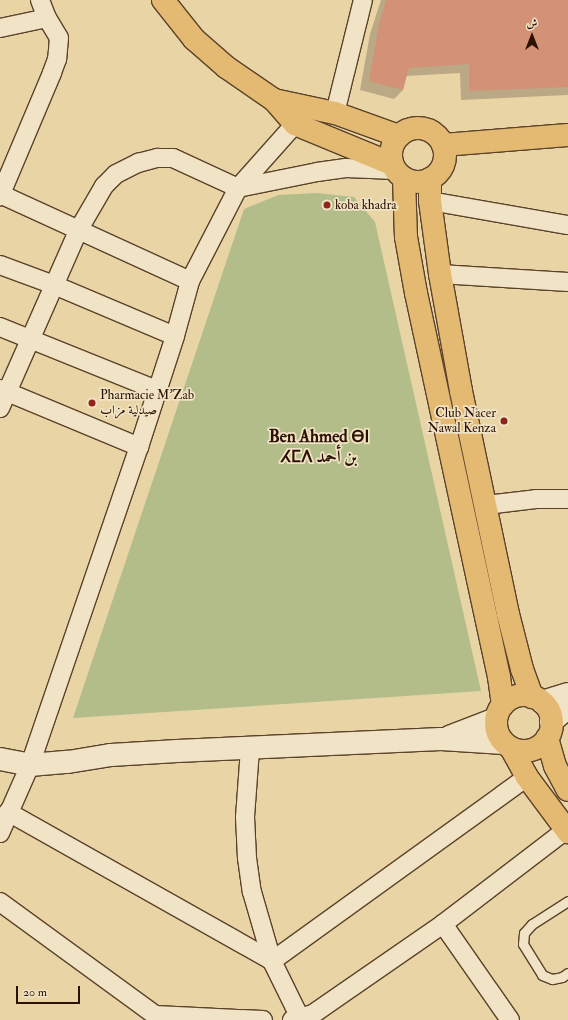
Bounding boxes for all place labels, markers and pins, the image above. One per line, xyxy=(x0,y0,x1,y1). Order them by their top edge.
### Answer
place label: koba khadra xyxy=(335,197,397,213)
marker: koba khadra xyxy=(322,200,332,210)
place label: Pharmacie M'Zab صيدلية مزاب xyxy=(100,388,194,419)
marker: Pharmacie M'Zab صيدلية مزاب xyxy=(87,398,97,408)
place label: Club Nacer Nawal Kenza xyxy=(427,406,496,437)
marker: Club Nacer Nawal Kenza xyxy=(499,416,509,426)

